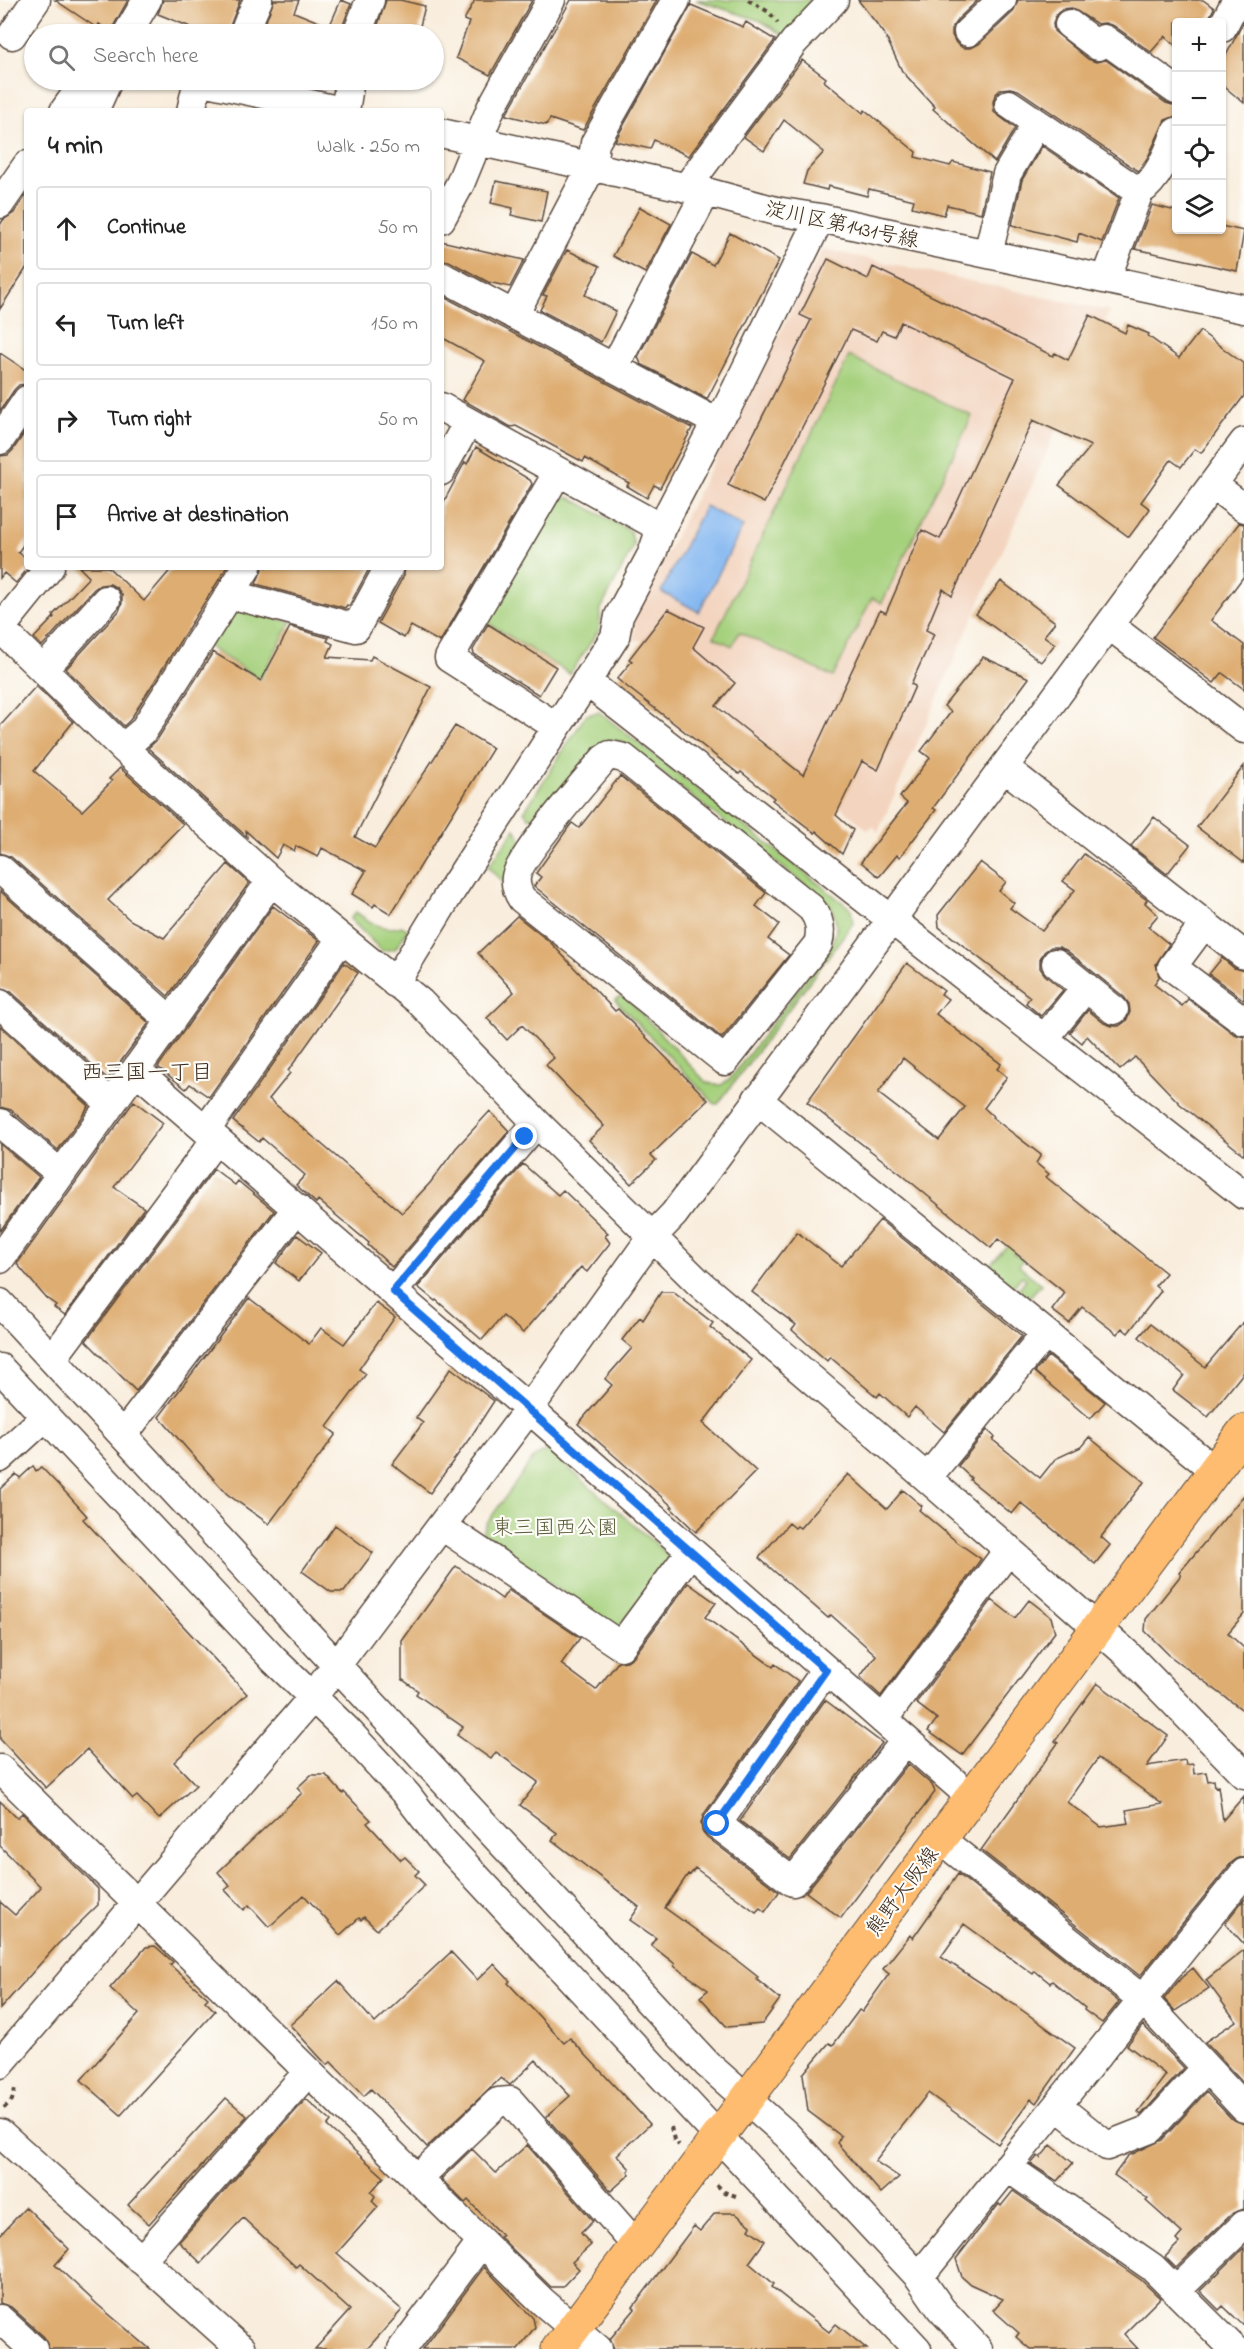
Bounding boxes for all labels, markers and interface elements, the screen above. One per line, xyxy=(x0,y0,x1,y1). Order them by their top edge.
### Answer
map controls xyxy=(1172,18,1226,234)
button: + xyxy=(1172,18,1226,72)
search box xyxy=(24,24,444,90)
icon: search xyxy=(45,41,78,74)
text: Search here xyxy=(93,41,198,73)
button: − xyxy=(1172,72,1226,126)
button: locate xyxy=(1172,126,1226,180)
text: 4 min xyxy=(48,128,103,166)
text: Walk · 250 m xyxy=(317,133,420,162)
button: layers xyxy=(1172,180,1226,234)
street label: 淀川区第1431号線 xyxy=(762,195,921,257)
icon: ahead xyxy=(50,212,83,245)
text: Continue xyxy=(107,212,186,244)
text: 50 m xyxy=(377,214,418,243)
icon: left xyxy=(50,308,83,341)
text: Turn left xyxy=(107,308,184,340)
text: 150 m xyxy=(371,310,418,339)
icon: right xyxy=(50,404,83,437)
text: Turn right xyxy=(107,404,192,436)
text: 50 m xyxy=(377,406,418,435)
icon: arrive xyxy=(50,500,83,533)
text: Arrive at destination xyxy=(107,500,289,532)
district label: 西三国一丁目 xyxy=(81,1058,213,1090)
route end xyxy=(511,1123,537,1149)
park label: 東三国西公園 xyxy=(492,1514,618,1544)
route start xyxy=(703,1810,729,1836)
street label: 熊野大阪線 xyxy=(860,1841,947,1943)

